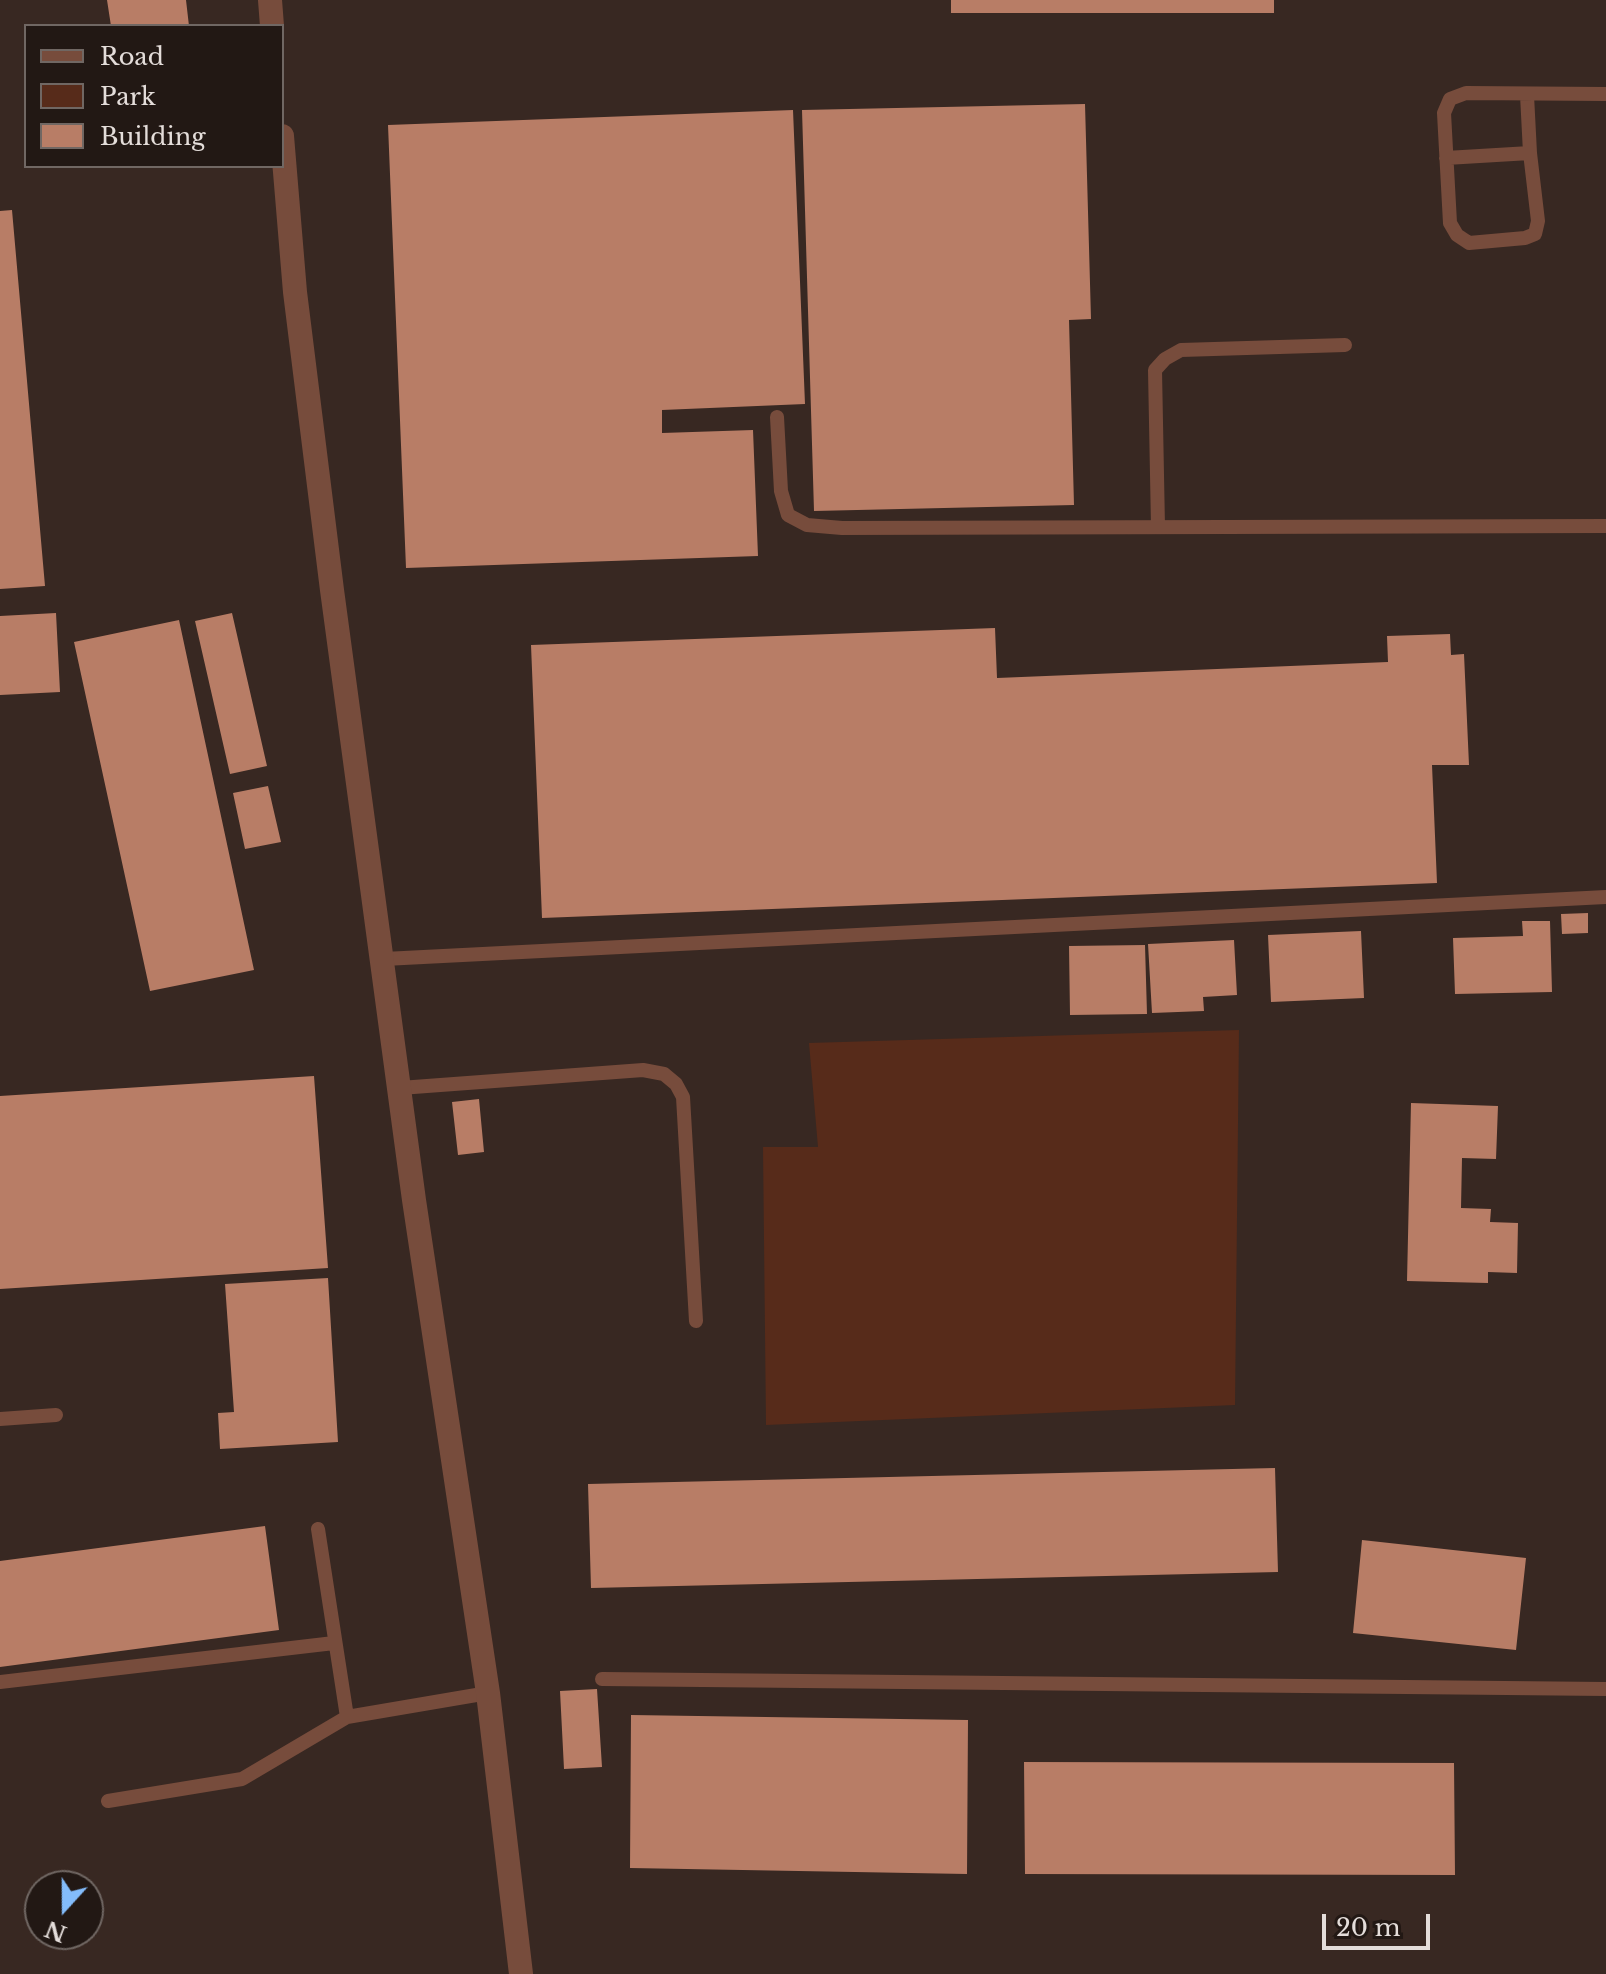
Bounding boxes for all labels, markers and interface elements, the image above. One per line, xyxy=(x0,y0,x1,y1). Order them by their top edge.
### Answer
legend xyxy=(24,24,284,168)
text: Road xyxy=(100,42,164,71)
text: Park xyxy=(100,82,156,111)
text: Building xyxy=(100,122,206,151)
north arrow xyxy=(24,1870,104,1950)
scale bar xyxy=(1326,1898,1434,1948)
text: 20 m xyxy=(1336,1913,1401,1942)
text: N xyxy=(41,1915,70,1947)

